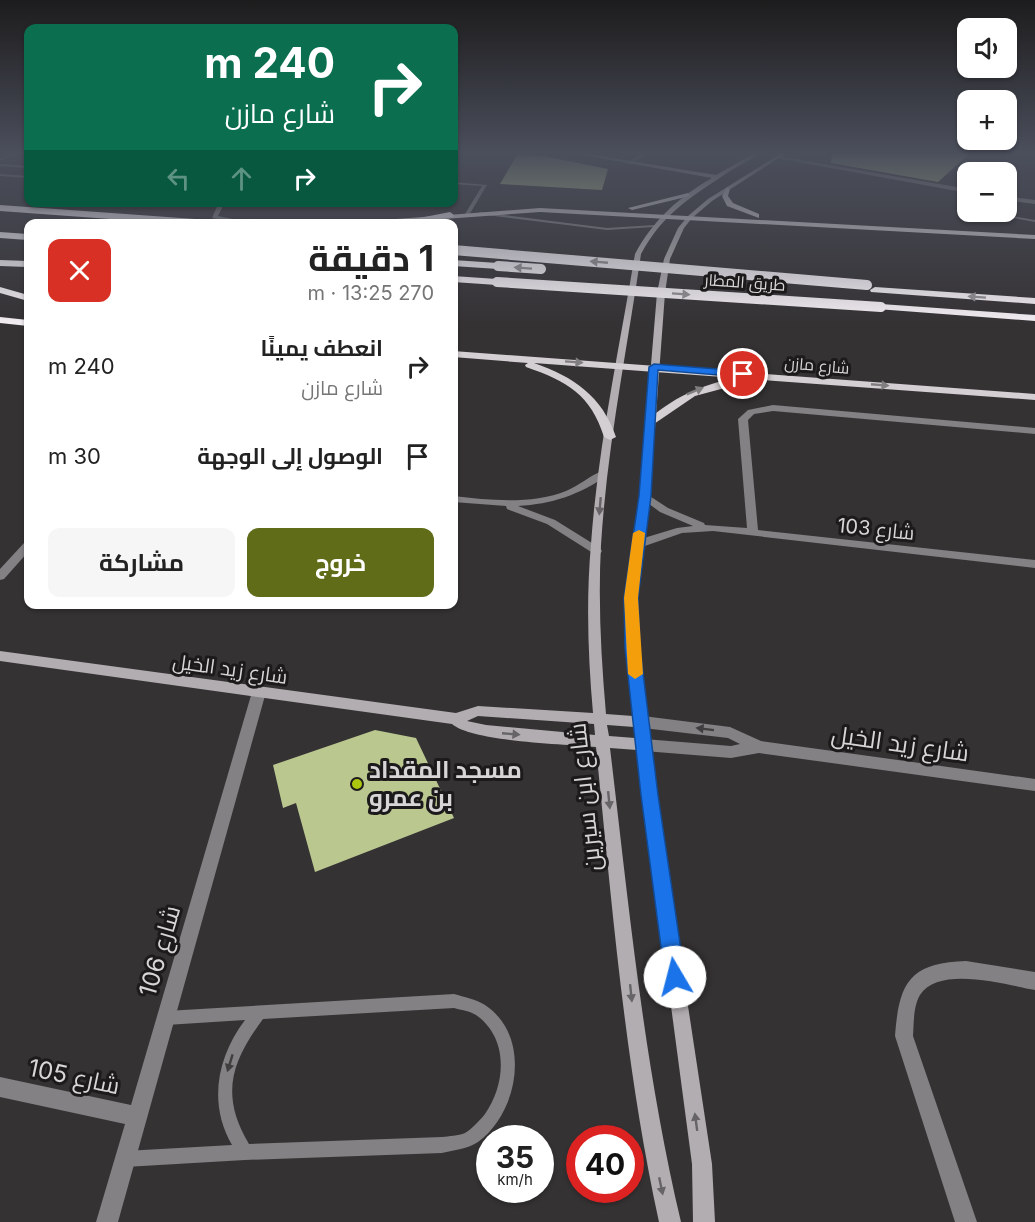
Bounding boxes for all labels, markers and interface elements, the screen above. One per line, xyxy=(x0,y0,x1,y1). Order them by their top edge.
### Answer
map controls xyxy=(957,18,1017,222)
button: sound xyxy=(957,18,1017,78)
text: 240 m xyxy=(204,37,335,88)
icon: right xyxy=(356,48,434,126)
button: + xyxy=(957,90,1017,150)
text: شارع مازن xyxy=(225,97,335,130)
icon: left xyxy=(162,162,195,195)
icon: ahead xyxy=(225,162,258,195)
icon: right xyxy=(288,162,321,195)
button: − xyxy=(957,162,1017,222)
text: 1 دقيقة xyxy=(308,236,434,280)
button: close xyxy=(48,239,111,302)
one-way arrow xyxy=(590,257,609,267)
one-way arrow xyxy=(514,263,533,272)
street label: طريق المطار xyxy=(703,269,786,296)
text: 270 m · 13:25 xyxy=(307,281,434,305)
one-way arrow xyxy=(672,289,691,299)
one-way arrow xyxy=(967,292,986,301)
text: انعطف يمينًا xyxy=(261,335,383,361)
pin xyxy=(717,348,768,399)
icon: right xyxy=(401,350,434,383)
street label: شارع مازن xyxy=(783,352,850,380)
text: 240 m xyxy=(48,353,115,379)
one-way arrow xyxy=(565,357,584,366)
icon: arrive xyxy=(726,357,759,390)
text: شارع مازن xyxy=(301,376,383,400)
one-way arrow xyxy=(870,380,889,390)
one-way arrow xyxy=(686,386,704,395)
icon: arrive xyxy=(401,440,434,473)
text: 30 m xyxy=(48,443,101,469)
text: الوصول إلى الوجهة xyxy=(197,443,383,469)
one-way arrow xyxy=(596,496,605,515)
street label: شارع 103 xyxy=(836,513,916,547)
button: مشاركة xyxy=(48,528,235,597)
button: خروج xyxy=(247,528,434,597)
street label: شارع زيد الخيل xyxy=(171,649,289,691)
street label: شارع زيد الخيل xyxy=(829,719,971,770)
street label: شارع ابن سيرين xyxy=(562,721,609,873)
one-way arrow xyxy=(695,724,714,734)
one-way arrow xyxy=(501,729,520,739)
place label: مسجد المقداد بن عمرو xyxy=(369,755,522,812)
marker: مسجد المقداد بن عمرو xyxy=(350,777,364,791)
one-way arrow xyxy=(605,790,614,809)
street label: شارع 106 xyxy=(133,902,188,1000)
position arrow xyxy=(643,945,707,1009)
one-way arrow xyxy=(626,984,635,1003)
street label: شارع 105 xyxy=(25,1053,122,1102)
one-way arrow xyxy=(225,1054,234,1072)
one-way arrow xyxy=(691,1112,700,1131)
speed limit sign: 40 xyxy=(566,1125,644,1203)
text: 35 xyxy=(496,1139,534,1175)
text: km/h xyxy=(497,1170,533,1189)
one-way arrow xyxy=(657,1177,667,1195)

